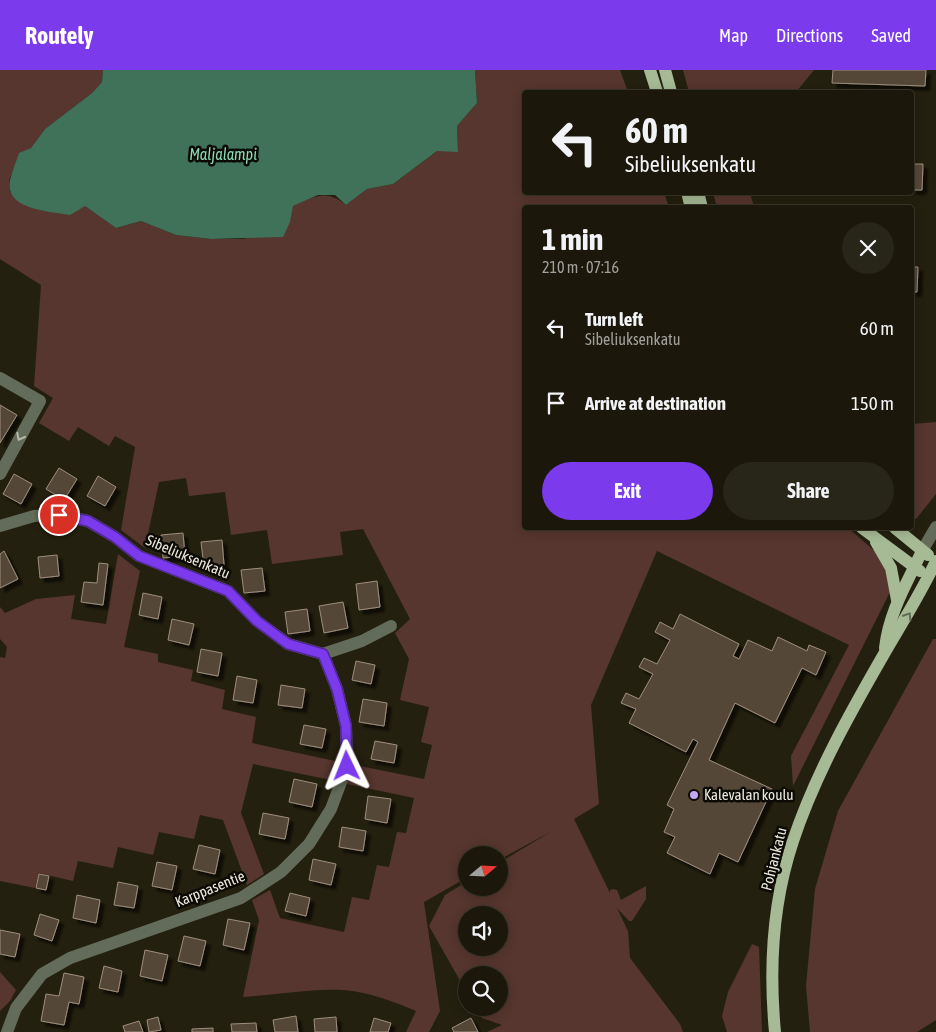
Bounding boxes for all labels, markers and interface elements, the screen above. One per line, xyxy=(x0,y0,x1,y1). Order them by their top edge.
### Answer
text: Routely xyxy=(25,22,93,49)
text: Map xyxy=(719,25,748,46)
text: Directions xyxy=(776,25,843,46)
text: Saved xyxy=(871,25,911,46)
icon: left xyxy=(542,110,607,175)
text: 60 m xyxy=(625,110,688,150)
water label: Maljalampi xyxy=(189,145,257,164)
text: Sibeliuksenkatu xyxy=(625,151,756,177)
text: 1 min xyxy=(542,222,603,256)
button: close xyxy=(842,222,894,274)
text: 210 m · 07:16 xyxy=(542,258,619,276)
text: Turn left xyxy=(585,308,643,330)
icon: left xyxy=(542,314,570,342)
text: 60 m xyxy=(860,317,894,339)
text: Sibeliuksenkatu xyxy=(585,330,680,348)
icon: arrive xyxy=(542,389,570,417)
text: Arrive at destination xyxy=(585,392,726,414)
text: 150 m xyxy=(851,392,894,414)
one-way arrow xyxy=(16,432,26,441)
button: Exit xyxy=(542,462,713,520)
button: Share xyxy=(723,462,894,520)
pin xyxy=(38,494,80,536)
icon: arrive xyxy=(45,501,73,529)
street label: Sibeliuksenkatu xyxy=(144,531,233,582)
one-way arrow xyxy=(901,612,911,621)
position arrow xyxy=(320,739,372,791)
place label: Kalevalan koulu xyxy=(704,786,794,803)
marker: Kalevalan koulu xyxy=(688,789,700,801)
street label: Pohjankatu xyxy=(757,826,790,892)
north arrow xyxy=(458,846,508,896)
map controls xyxy=(458,846,508,1016)
street label: Karppasentie xyxy=(173,867,247,910)
button: sound xyxy=(458,906,508,956)
button: search xyxy=(458,966,508,1016)

